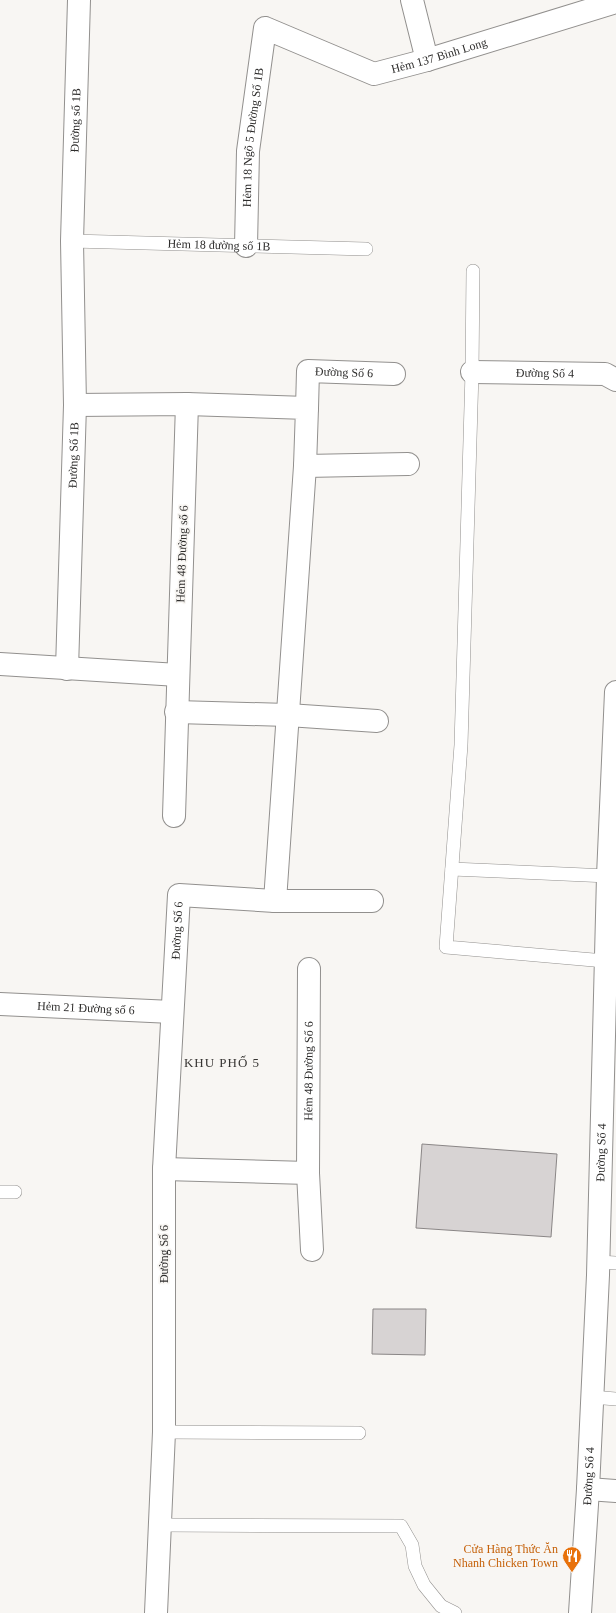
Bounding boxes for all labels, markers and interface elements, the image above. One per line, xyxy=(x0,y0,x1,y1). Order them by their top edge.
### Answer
street label: Hẻm 137 Bình Long xyxy=(390,35,489,76)
street label: Hẻm 18 Ngõ 5 Đường Số 1B xyxy=(240,67,266,207)
street label: Đường số 1B xyxy=(68,88,83,153)
street label: Hẻm 18 đường số 1B xyxy=(167,237,271,253)
street label: Đường Số 6 xyxy=(315,364,373,380)
street label: Đường Số 4 xyxy=(516,366,574,381)
street label: Đường Số 1B xyxy=(65,422,81,488)
street label: Hẻm 48 Đường số 6 xyxy=(173,505,191,603)
street label: Đường Số 6 xyxy=(168,901,186,960)
street label: Hẻm 21 Đường số 6 xyxy=(37,999,135,1017)
street label: Hẻm 48 Đường Số 6 xyxy=(301,1021,316,1121)
district label: KHU PHỐ 5 xyxy=(184,1055,260,1070)
street label: Đường Số 4 xyxy=(593,1123,609,1182)
street label: Đường Số 6 xyxy=(157,1225,171,1283)
street label: Đường Số 4 xyxy=(580,1447,597,1506)
place label: Cửa Hàng Thức Ăn Nhanh Chicken Town xyxy=(453,1542,558,1570)
restaurant icon: Cửa Hàng Thức Ăn Nhanh Chicken Town xyxy=(561,1545,583,1573)

